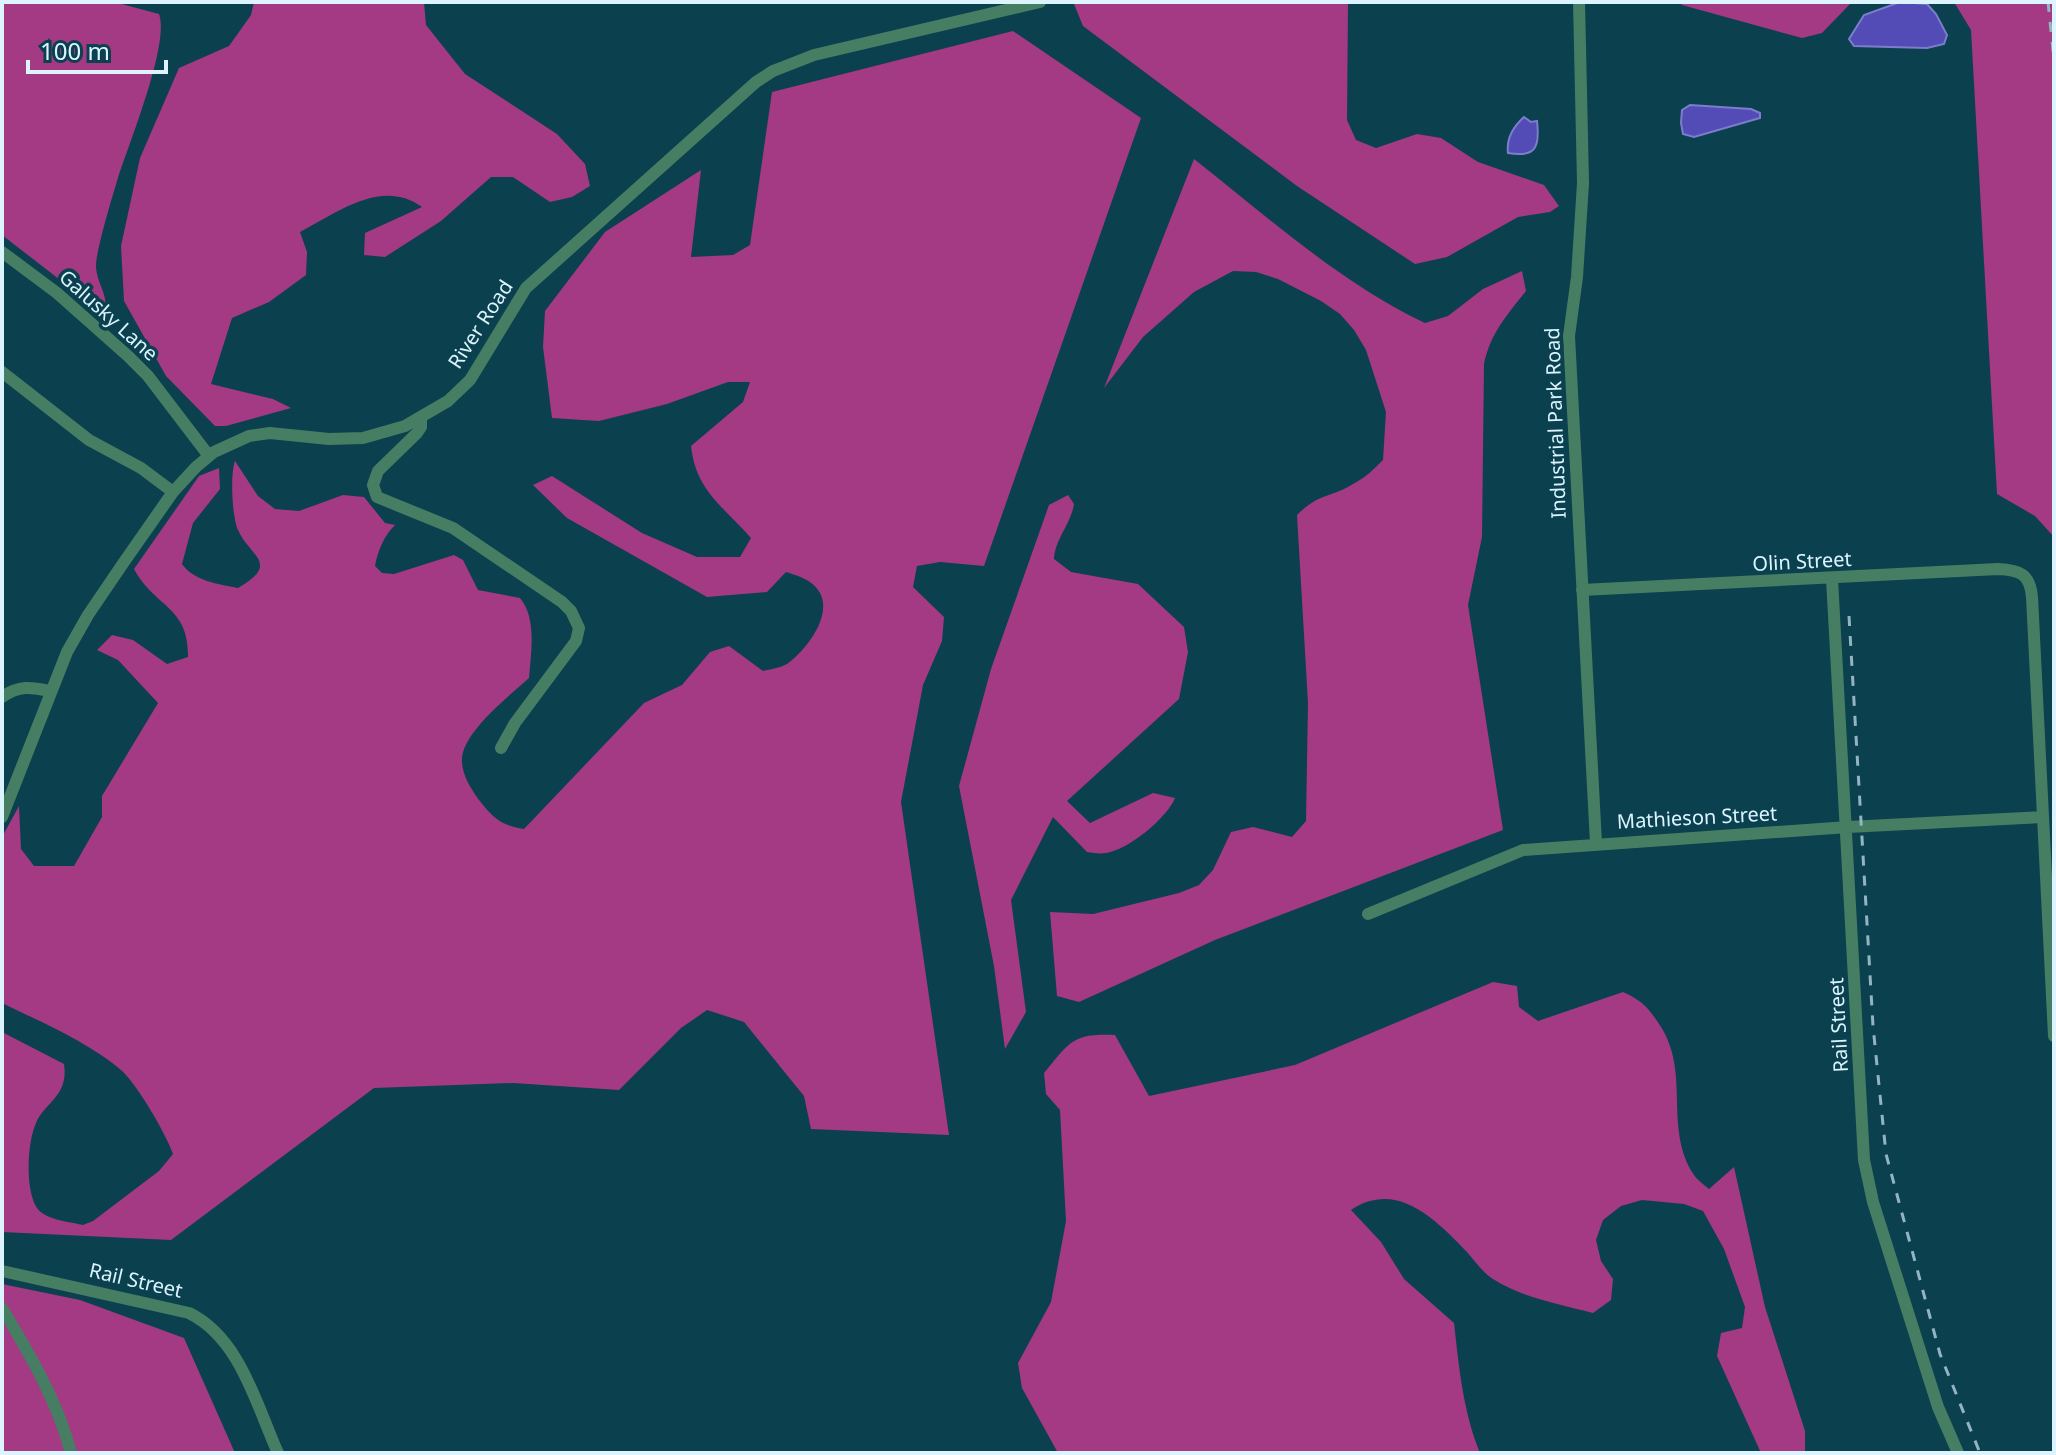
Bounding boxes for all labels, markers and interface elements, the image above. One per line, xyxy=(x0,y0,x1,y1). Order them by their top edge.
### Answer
scale bar xyxy=(28,24,166,74)
text: 100 m xyxy=(40,34,110,67)
street label: Galusky Lane xyxy=(54,263,164,367)
street label: River Road xyxy=(441,274,519,374)
street label: Industrial Park Road xyxy=(1538,327,1572,519)
street label: Olin Street xyxy=(1752,545,1852,577)
street label: Mathieson Street xyxy=(1616,799,1778,835)
street label: Rail Street xyxy=(1822,977,1854,1073)
street label: Rail Street xyxy=(87,1256,185,1304)

